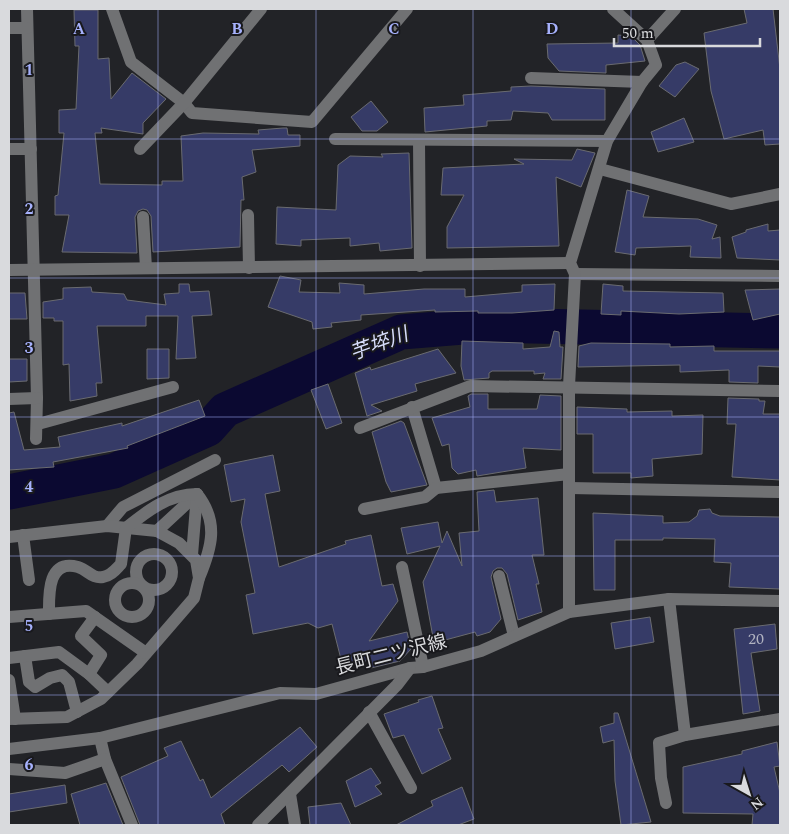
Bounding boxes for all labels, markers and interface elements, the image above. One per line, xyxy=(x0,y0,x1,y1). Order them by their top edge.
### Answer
scale bar xyxy=(614,15,760,47)
text: A xyxy=(73,17,86,41)
text: B xyxy=(231,17,243,41)
text: C xyxy=(388,17,400,41)
text: D xyxy=(546,17,559,41)
text: 50 m xyxy=(622,22,654,45)
text: 1 xyxy=(25,58,33,82)
text: 2 xyxy=(25,197,34,221)
water label: 芋埣川 xyxy=(346,319,414,368)
text: 3 xyxy=(25,336,34,360)
text: 4 xyxy=(25,475,34,499)
text: 5 xyxy=(25,614,33,638)
street label: 長町二ツ沢線 xyxy=(332,627,450,683)
house number: 20 xyxy=(748,627,764,651)
text: 6 xyxy=(25,753,34,777)
north arrow xyxy=(724,769,774,819)
text: N xyxy=(746,792,768,815)

